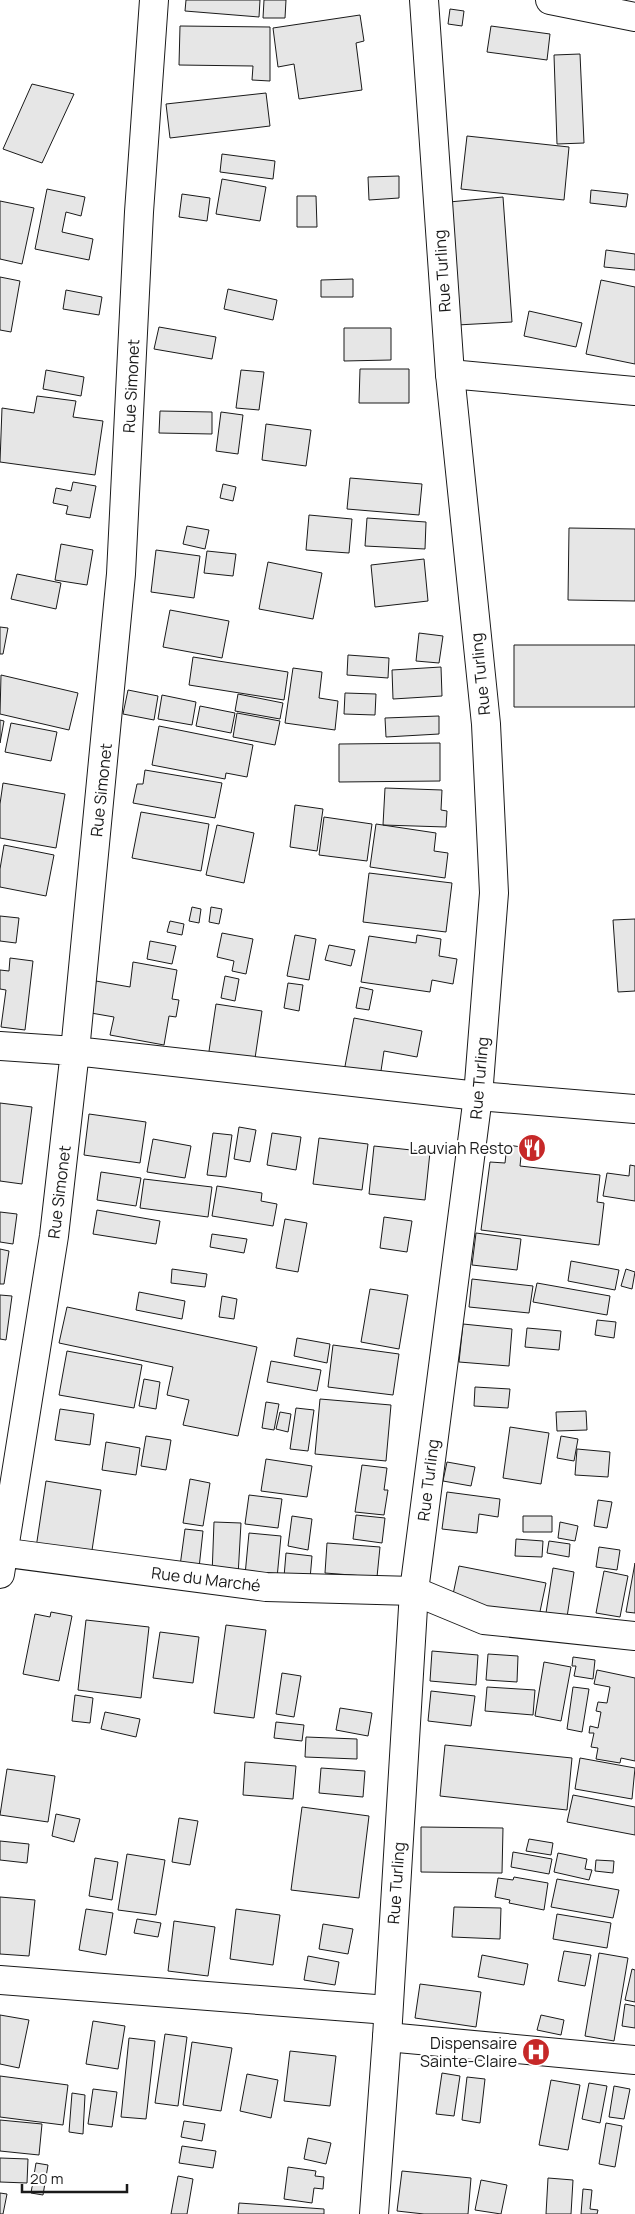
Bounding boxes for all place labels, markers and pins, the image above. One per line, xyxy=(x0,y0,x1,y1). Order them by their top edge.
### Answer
restaurant icon: Lauviah Resto xyxy=(517,1133,547,1163)
place label: Lauviah Resto xyxy=(410,1137,513,1159)
place label: Dispensaire Sainte-Claire xyxy=(420,2032,517,2072)
hospital icon: Dispensaire Sainte-Claire xyxy=(521,2037,551,2067)

